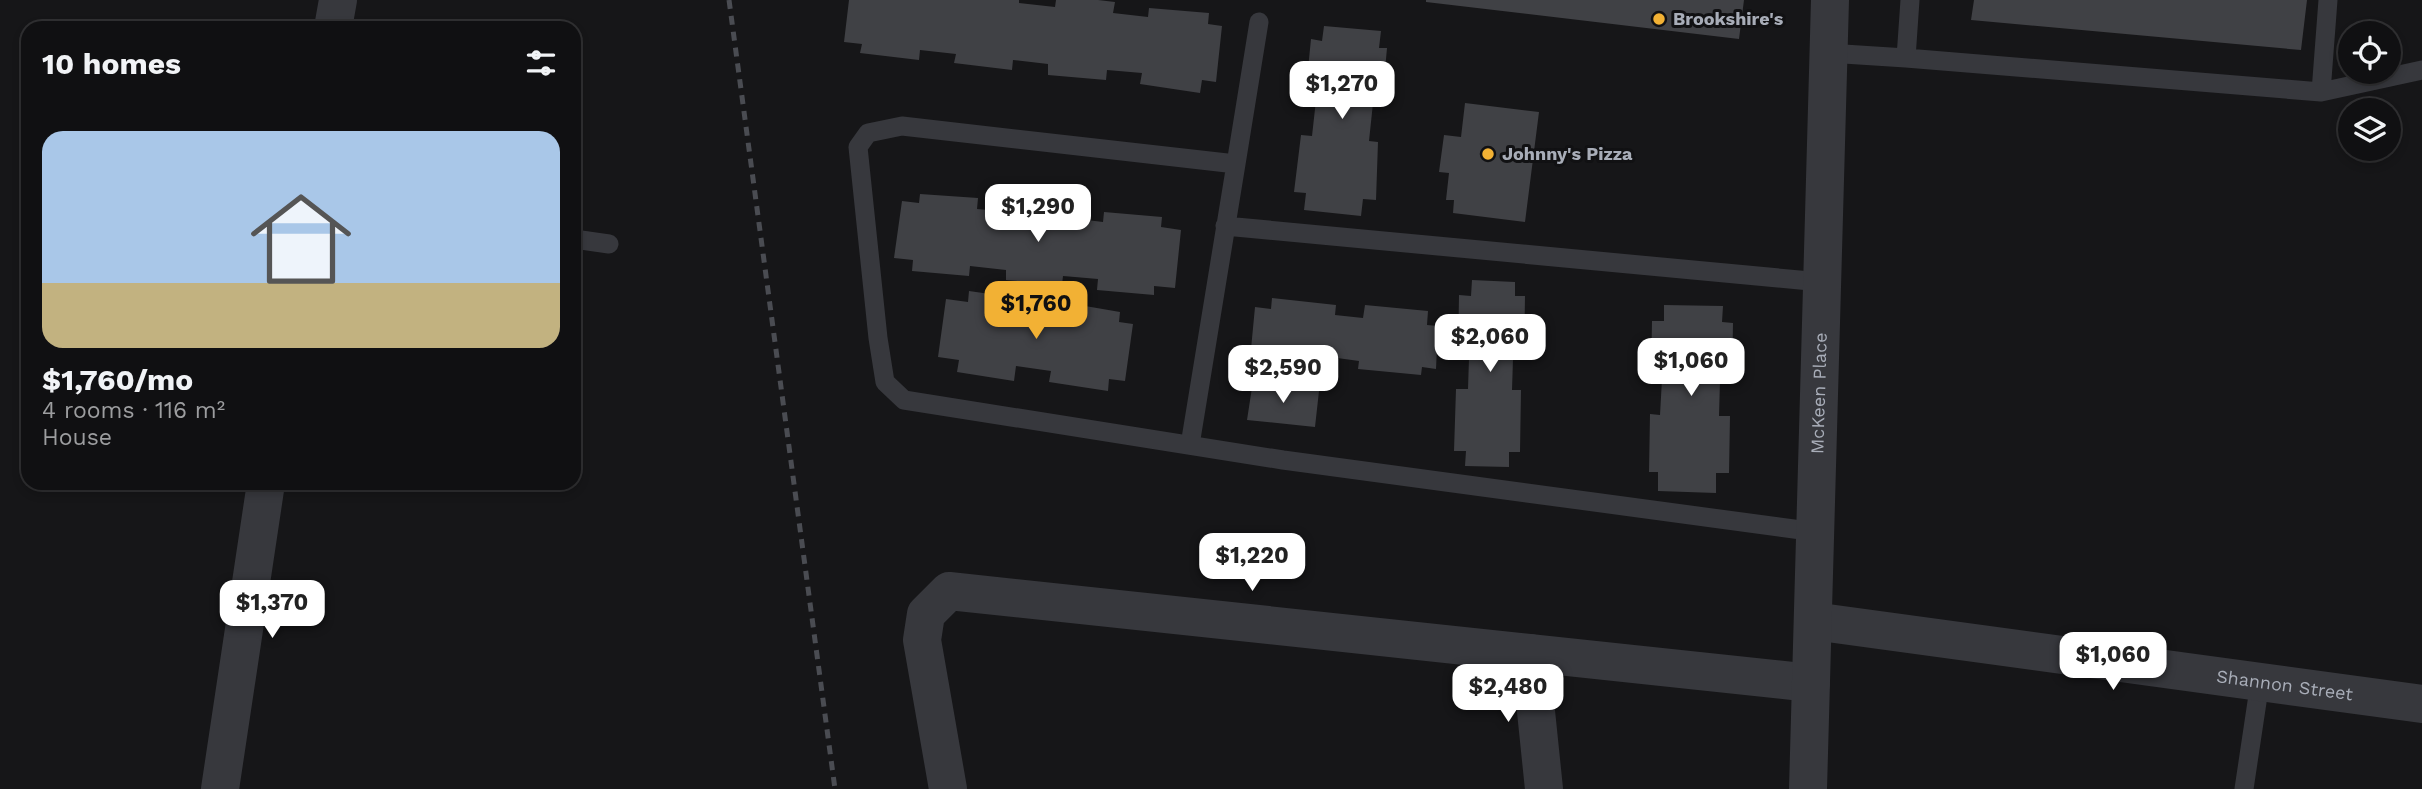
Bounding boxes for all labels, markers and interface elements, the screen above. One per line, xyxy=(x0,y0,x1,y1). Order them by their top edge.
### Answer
place label: Brookshire's xyxy=(1673,8,1784,29)
marker: Brookshire's xyxy=(1651,11,1667,27)
map controls xyxy=(2338,21,2401,161)
button: locate xyxy=(2338,21,2401,84)
icon: filters xyxy=(522,44,560,82)
text: 10 homes xyxy=(42,46,181,81)
pin: $1,270 xyxy=(1285,61,1399,121)
text: $1,270 xyxy=(1306,70,1378,97)
button: layers xyxy=(2338,98,2401,161)
place label: Johnny's Pizza xyxy=(1502,143,1633,164)
marker: Johnny's Pizza xyxy=(1480,146,1496,162)
icon: home xyxy=(238,176,364,302)
pin: $1,290 xyxy=(981,184,1095,244)
text: $1,290 xyxy=(1001,193,1075,220)
pin: $1,760 xyxy=(979,282,1093,341)
text: $1,760 xyxy=(1000,290,1072,317)
pin: $2,060 xyxy=(1433,314,1547,374)
text: $2,060 xyxy=(1451,323,1529,350)
street label: McKeen Place xyxy=(1806,332,1831,454)
pin: $1,060 xyxy=(1634,338,1748,398)
pin: $2,590 xyxy=(1226,346,1340,405)
text: $1,060 xyxy=(1654,347,1728,374)
text: $2,590 xyxy=(1244,354,1322,381)
text: $1,760/mo xyxy=(42,362,193,397)
text: 4 rooms · 116 m² xyxy=(42,397,225,424)
text: House xyxy=(42,424,112,451)
pin: $1,220 xyxy=(1195,534,1309,593)
text: $1,220 xyxy=(1215,542,1289,569)
pin: $1,370 xyxy=(215,580,329,640)
text: $1,370 xyxy=(236,589,308,616)
pin: $1,060 xyxy=(2056,632,2170,692)
text: $1,060 xyxy=(2076,641,2150,668)
pin: $2,480 xyxy=(1451,664,1565,724)
street label: Shannon Street xyxy=(2215,665,2355,705)
text: $2,480 xyxy=(1468,673,1548,700)

